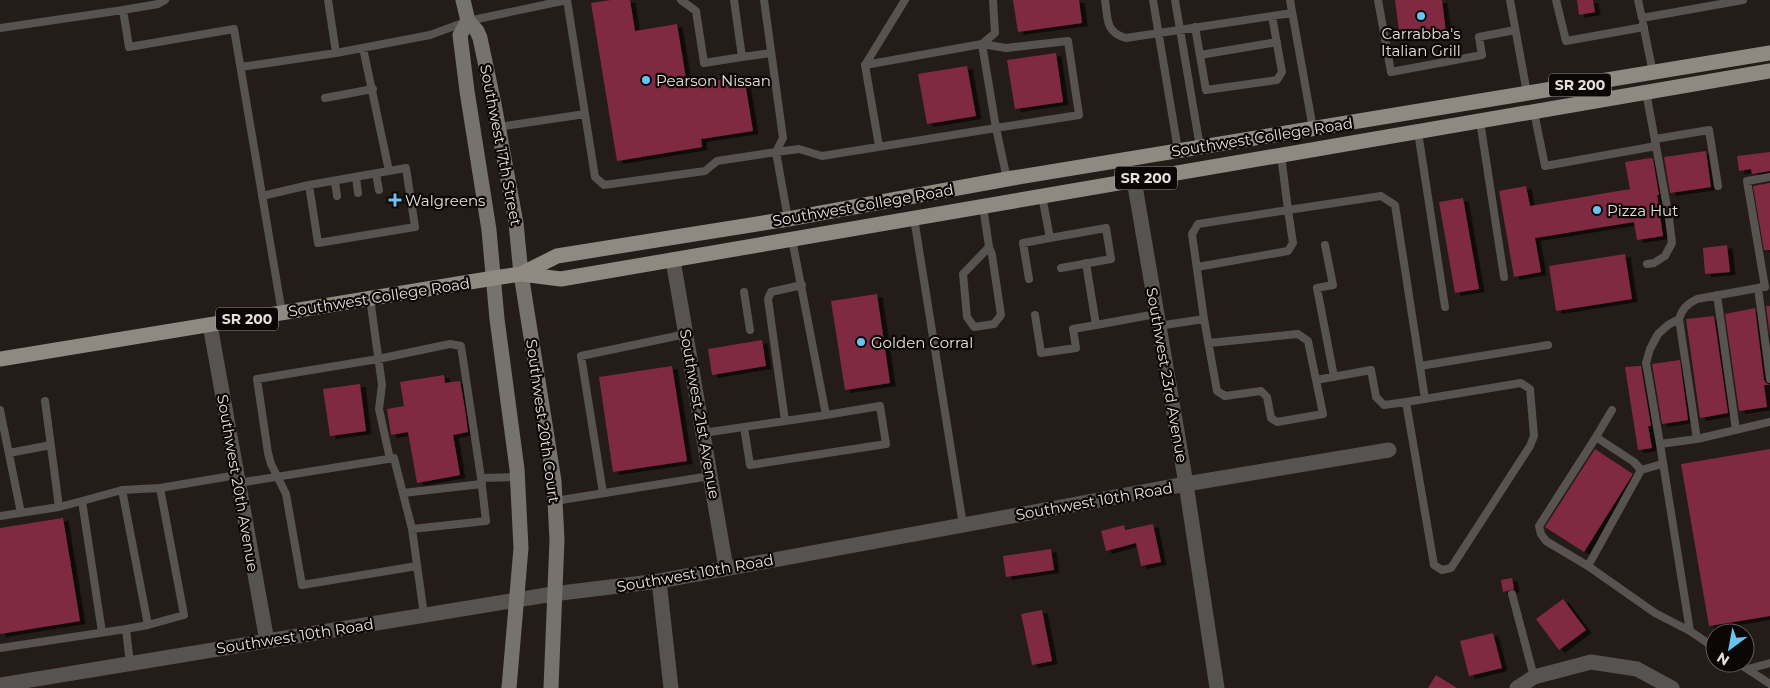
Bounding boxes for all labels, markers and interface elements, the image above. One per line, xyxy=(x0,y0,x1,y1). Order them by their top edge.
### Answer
marker: Carrabba's Italian Grill xyxy=(1415,10,1427,22)
place label: Carrabba's Italian Grill xyxy=(1381,24,1461,60)
street label: Southwest 17th Street xyxy=(476,63,526,227)
place label: Pearson Nissan xyxy=(656,71,771,90)
marker: Pearson Nissan xyxy=(640,74,652,86)
road number: SR 200 xyxy=(1549,74,1611,96)
street label: Southwest College Road xyxy=(1170,113,1354,161)
road number: SR 200 xyxy=(1115,167,1177,190)
street label: Southwest College Road xyxy=(771,180,955,230)
place label: Walgreens xyxy=(405,191,485,210)
marker: Walgreens xyxy=(389,194,401,206)
place label: Pizza Hut xyxy=(1607,201,1678,220)
marker: Pizza Hut xyxy=(1591,204,1603,216)
street label: Southwest College Road xyxy=(287,273,471,321)
street label: Southwest 23rd Avenue xyxy=(1142,286,1192,464)
road number: SR 200 xyxy=(216,308,278,330)
street label: Southwest 21st Avenue xyxy=(676,328,724,500)
place label: Golden Corral xyxy=(871,333,973,352)
marker: Golden Corral xyxy=(855,336,867,348)
street label: Southwest 20th Court xyxy=(522,338,564,504)
street label: Southwest 20th Avenue xyxy=(213,393,263,573)
street label: Southwest 10th Road xyxy=(1014,478,1174,524)
street label: Southwest 10th Road xyxy=(615,550,775,596)
street label: Southwest 10th Road xyxy=(215,614,375,658)
north arrow xyxy=(1705,623,1755,673)
text: N xyxy=(1714,648,1733,670)

